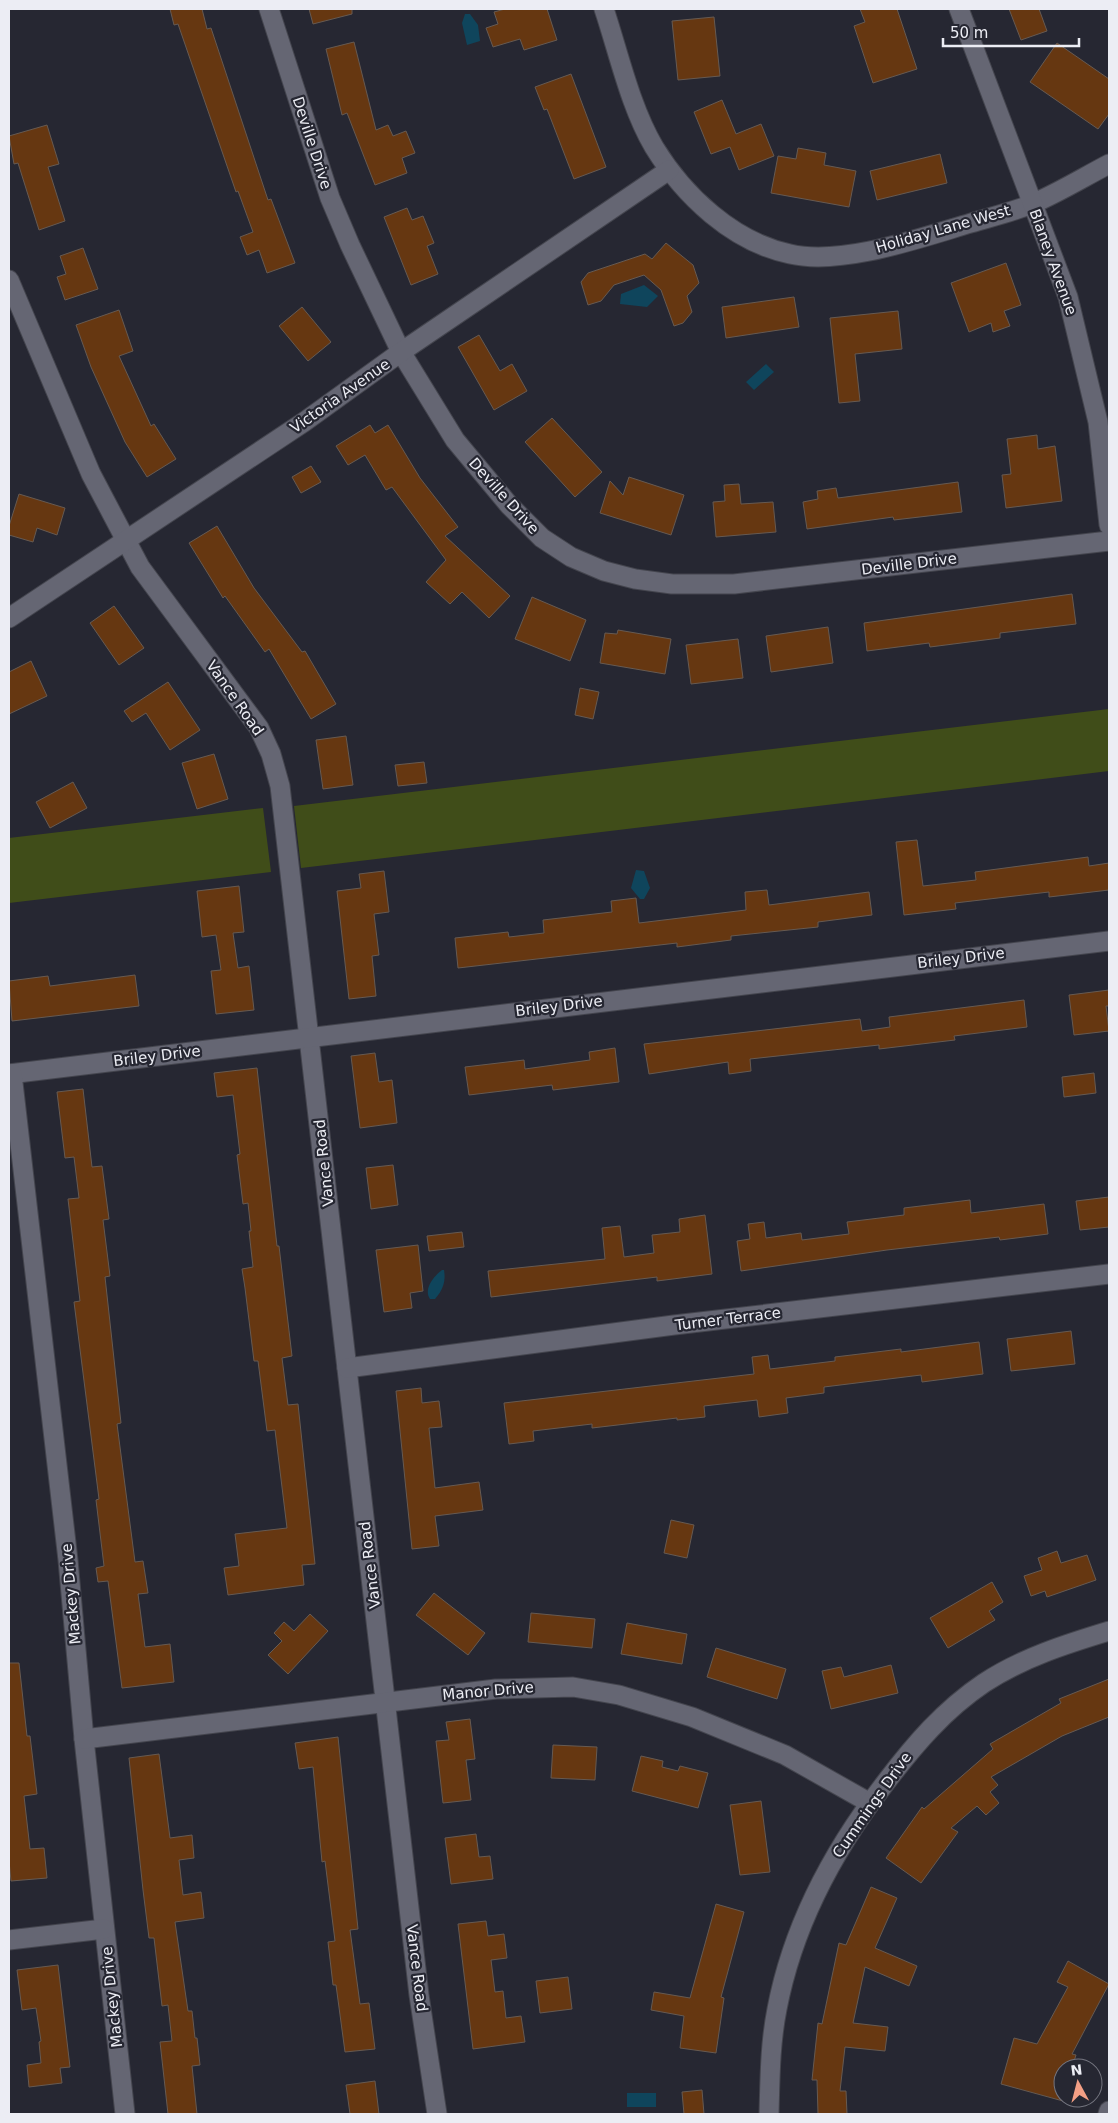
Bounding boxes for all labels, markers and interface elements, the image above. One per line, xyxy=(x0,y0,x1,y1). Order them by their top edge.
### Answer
scale bar xyxy=(943,15,1079,47)
text: 50 m xyxy=(950,24,988,42)
street label: Deville Drive xyxy=(289,94,335,192)
street label: Holiday Lane West xyxy=(874,201,1012,257)
street label: Blaney Avenue xyxy=(1025,206,1081,318)
street label: Victoria Avenue xyxy=(287,355,393,437)
street label: Deville Drive xyxy=(465,454,543,538)
street label: Deville Drive xyxy=(860,549,958,579)
street label: Vance Road xyxy=(202,657,268,739)
street label: Briley Drive xyxy=(916,944,1006,972)
street label: Briley Drive xyxy=(514,992,604,1020)
street label: Briley Drive xyxy=(112,1042,202,1070)
street label: Vance Road xyxy=(310,1118,338,1208)
street label: Turner Terrace xyxy=(673,1304,782,1335)
street label: Vance Road xyxy=(356,1520,384,1610)
street label: Mackey Drive xyxy=(58,1543,84,1645)
street label: Manor Drive xyxy=(442,1678,534,1704)
street label: Cummings Drive xyxy=(829,1749,915,1861)
street label: Vance Road xyxy=(403,1923,431,2013)
street label: Mackey Drive xyxy=(98,1946,126,2048)
north arrow xyxy=(1053,2058,1103,2108)
text: N xyxy=(1070,2061,1083,2079)

